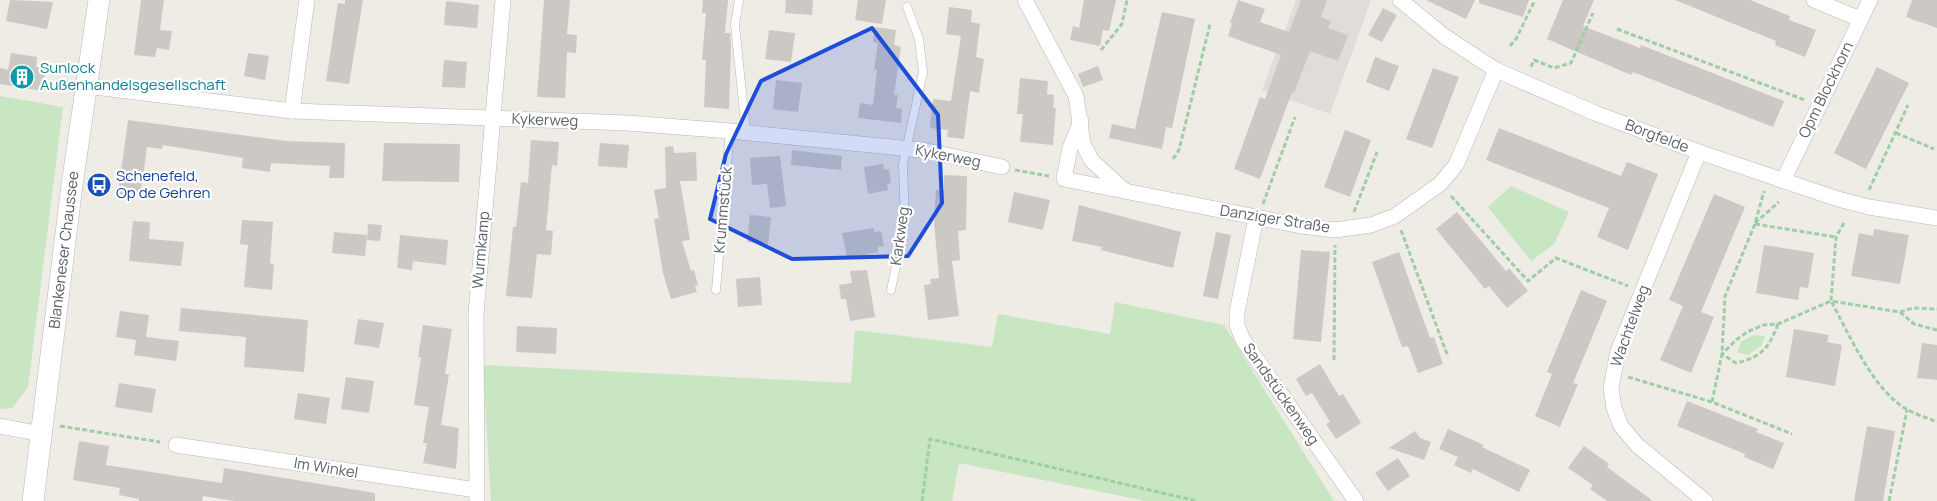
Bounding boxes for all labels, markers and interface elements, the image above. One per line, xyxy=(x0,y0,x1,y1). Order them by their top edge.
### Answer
street label: Opm Blockhorn xyxy=(1793,38,1858,142)
place label: Sunlock Außenhandelsgesellschaft xyxy=(40,57,226,95)
building icon: Sunlock Außenhandelsgesellschaft xyxy=(9,64,35,90)
street label: Kykerweg xyxy=(511,108,579,131)
street label: Borgfelde xyxy=(1622,114,1692,157)
street label: Kykerweg xyxy=(913,139,983,172)
place label: Schenefeld, Op de Gehren xyxy=(116,165,210,203)
street label: Krummstück xyxy=(708,165,737,254)
street label: Blankeneser Chaussee xyxy=(43,170,84,330)
bus stop icon: Schenefeld, Op de Gehren xyxy=(86,172,112,198)
street label: Danziger Straße xyxy=(1218,199,1332,238)
street label: Karkweg xyxy=(885,205,914,267)
street label: Wurmkamp xyxy=(467,210,494,290)
street label: Wachtelweg xyxy=(1605,282,1654,370)
street label: Sandstückenweg xyxy=(1238,339,1324,449)
street label: Im Winkel xyxy=(292,452,360,483)

